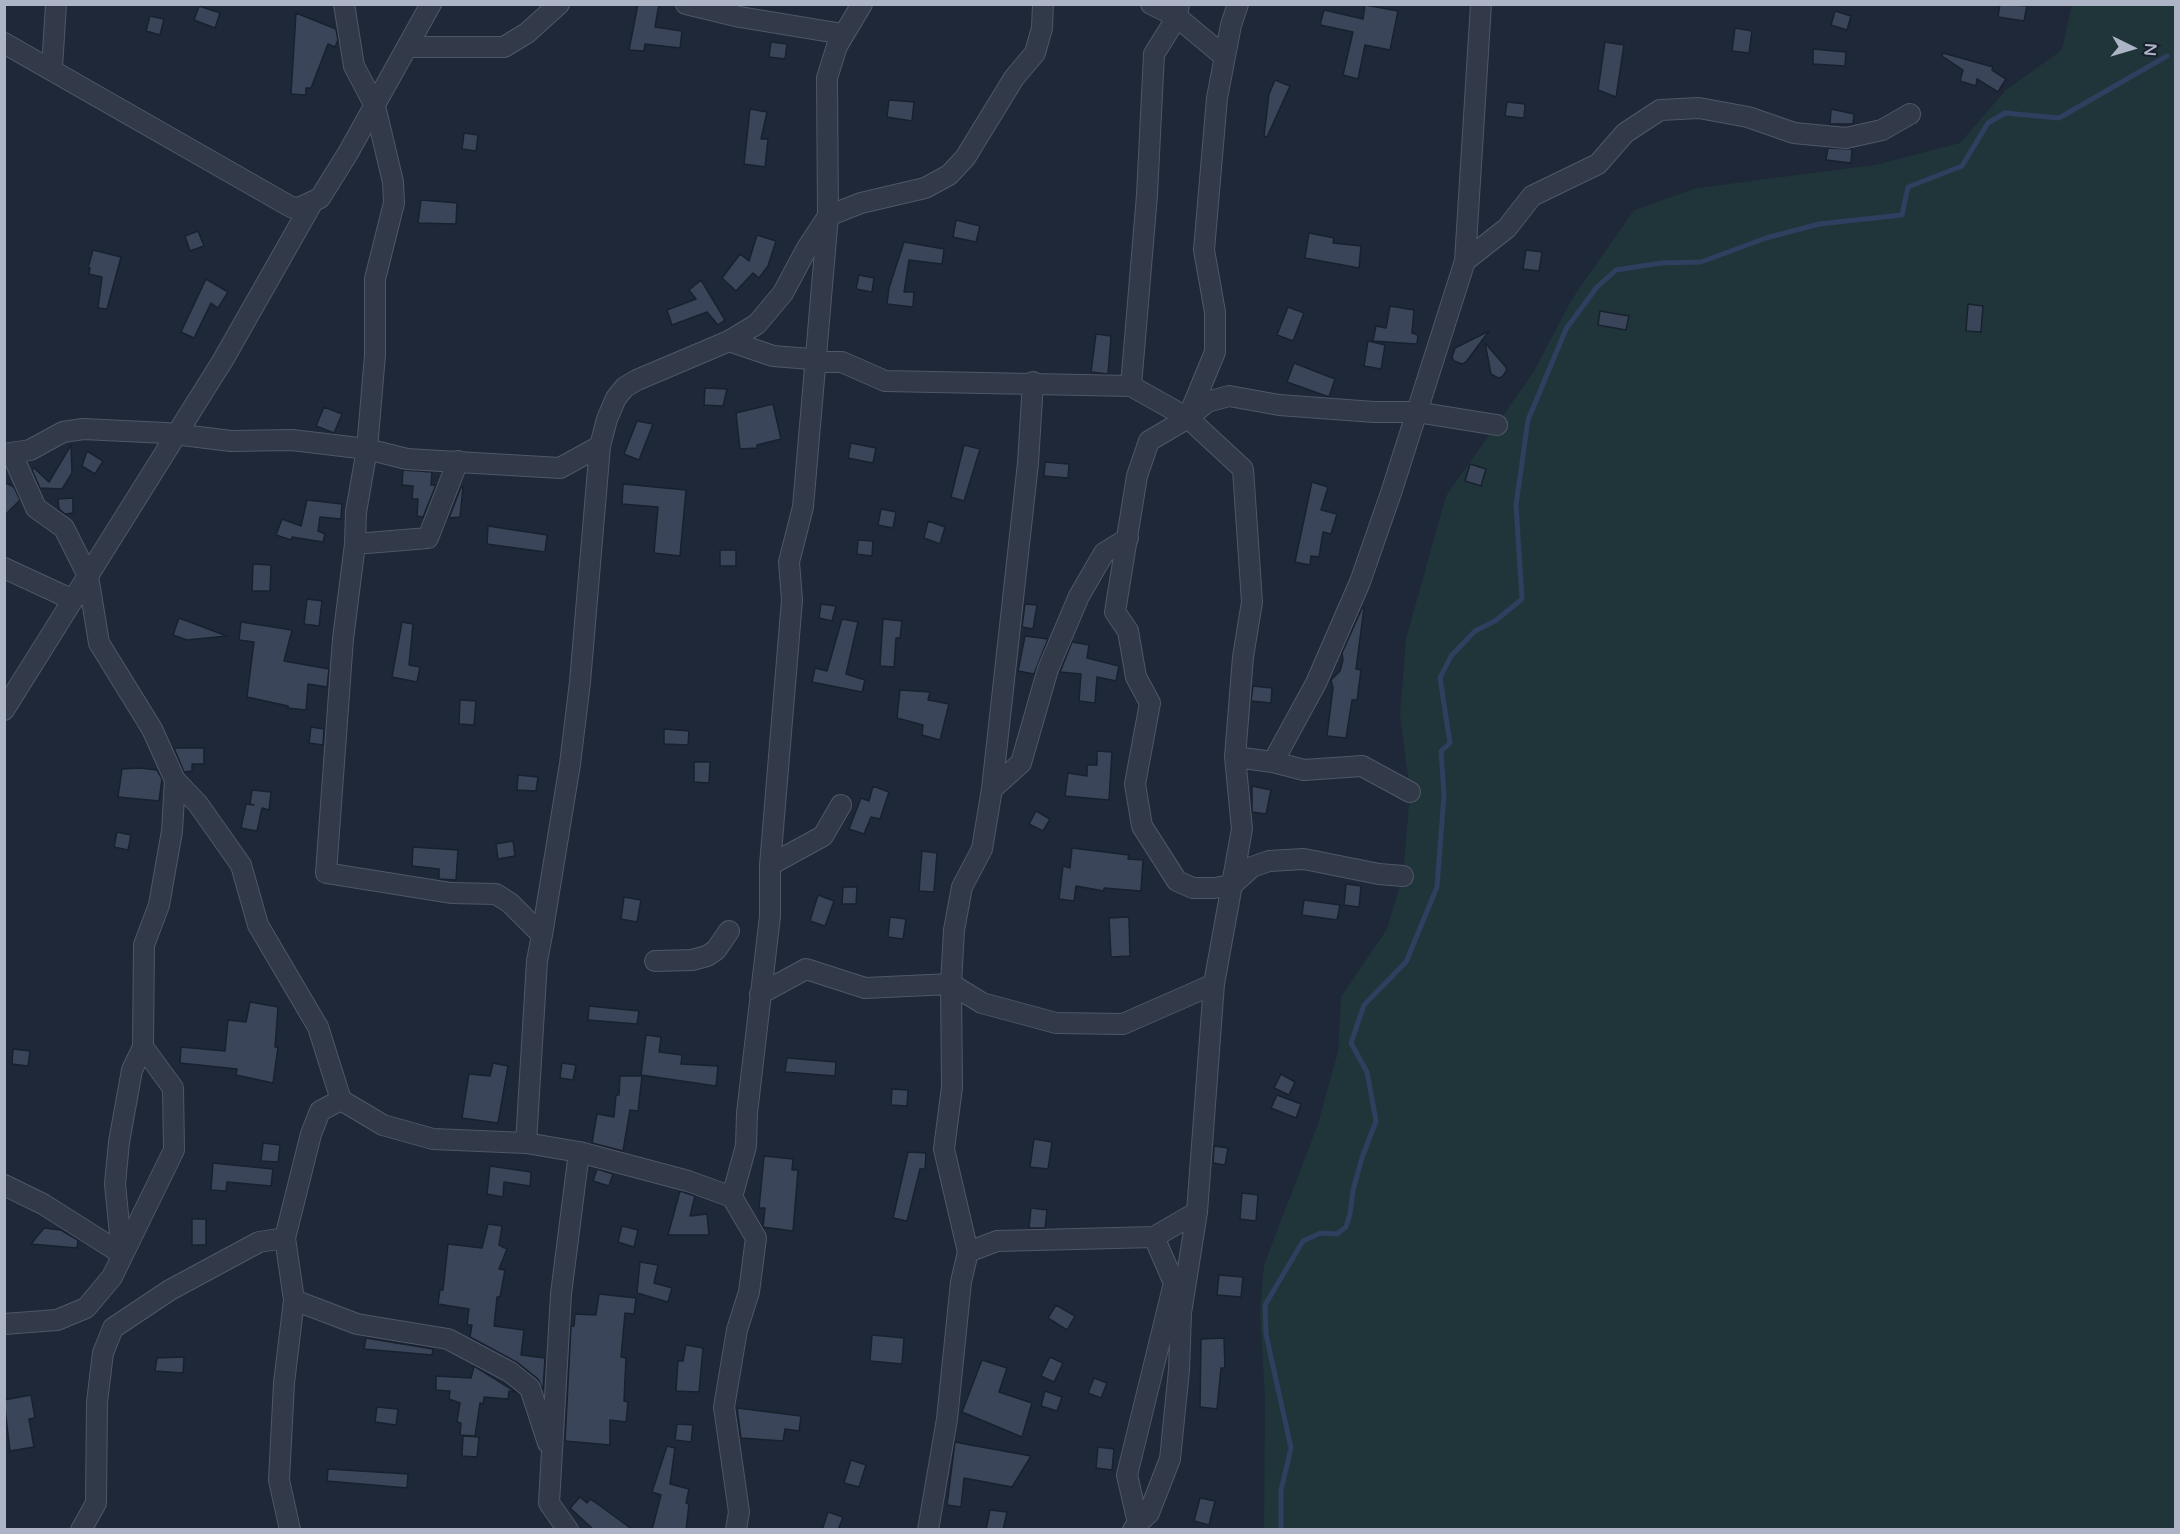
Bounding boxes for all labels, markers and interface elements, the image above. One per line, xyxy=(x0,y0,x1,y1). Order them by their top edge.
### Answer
north arrow xyxy=(2102,18,2162,78)
text: N xyxy=(2139,42,2160,57)

